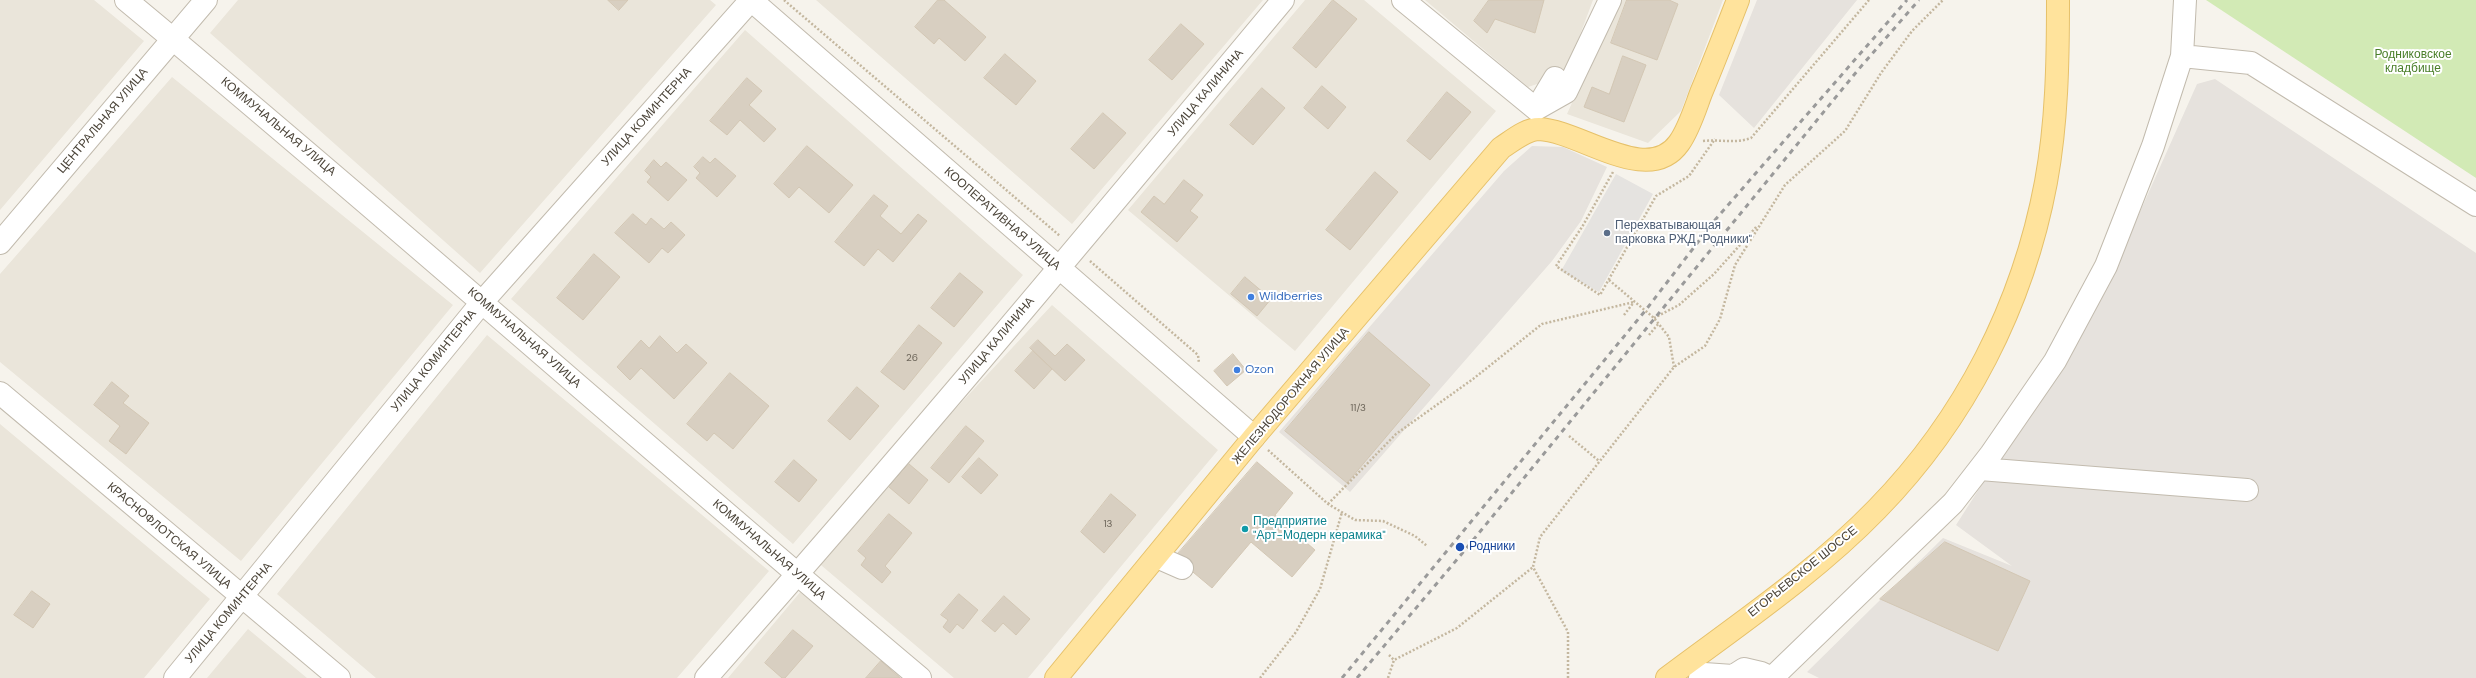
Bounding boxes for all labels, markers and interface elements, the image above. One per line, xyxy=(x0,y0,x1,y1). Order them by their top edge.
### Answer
street label: УЛИЦА КАЛИНИНА xyxy=(1165,46,1247,140)
park label: Родниковское кладбище xyxy=(2374,48,2452,76)
street label: ЦЕНТРАЛЬНАЯ УЛИЦА xyxy=(55,65,151,177)
street label: УЛИЦА КОМИНТЕРНА xyxy=(599,65,695,169)
street label: КОММУНАЛЬНАЯ УЛИЦА xyxy=(218,75,338,179)
street label: КООПЕРАТИВНАЯ УЛИЦА xyxy=(941,165,1063,273)
place label: Перехватывающая парковка РЖД "Родники" xyxy=(1615,219,1752,247)
marker: Перехватывающая парковка РЖД "Родники" xyxy=(1602,228,1612,238)
street label: КОММУНАЛЬНАЯ УЛИЦА xyxy=(464,285,584,391)
place label: Wildberries xyxy=(1259,290,1323,304)
marker: Wildberries xyxy=(1246,292,1256,302)
street label: УЛИЦА КАЛИНИНА xyxy=(956,294,1038,388)
street label: УЛИЦА КОМИНТЕРНА xyxy=(388,307,480,415)
street label: ЖЕЛЕЗНОДОРОЖНАЯ УЛИЦА xyxy=(1230,325,1352,467)
house number: 26 xyxy=(906,352,918,364)
place label: Ozon xyxy=(1245,363,1274,377)
marker: Ozon xyxy=(1232,365,1242,375)
house number: 11/3 xyxy=(1350,402,1366,414)
street label: КРАСНОФЛОТСКАЯ УЛИЦА xyxy=(104,480,234,592)
street label: КОММУНАЛЬНАЯ УЛИЦА xyxy=(709,497,829,603)
place label: Предприятие "Арт-Модерн керамика" xyxy=(1253,515,1386,543)
house number: 13 xyxy=(1103,518,1113,530)
street label: ЕГОРЬЕВСКОЕ ШОССЕ xyxy=(1745,523,1861,621)
marker: Предприятие "Арт-Модерн керамика" xyxy=(1240,524,1250,534)
place label: Родники xyxy=(1469,540,1515,554)
marker: Родники xyxy=(1454,541,1466,553)
street label: УЛИЦА КОМИНТЕРНА xyxy=(183,560,275,666)

